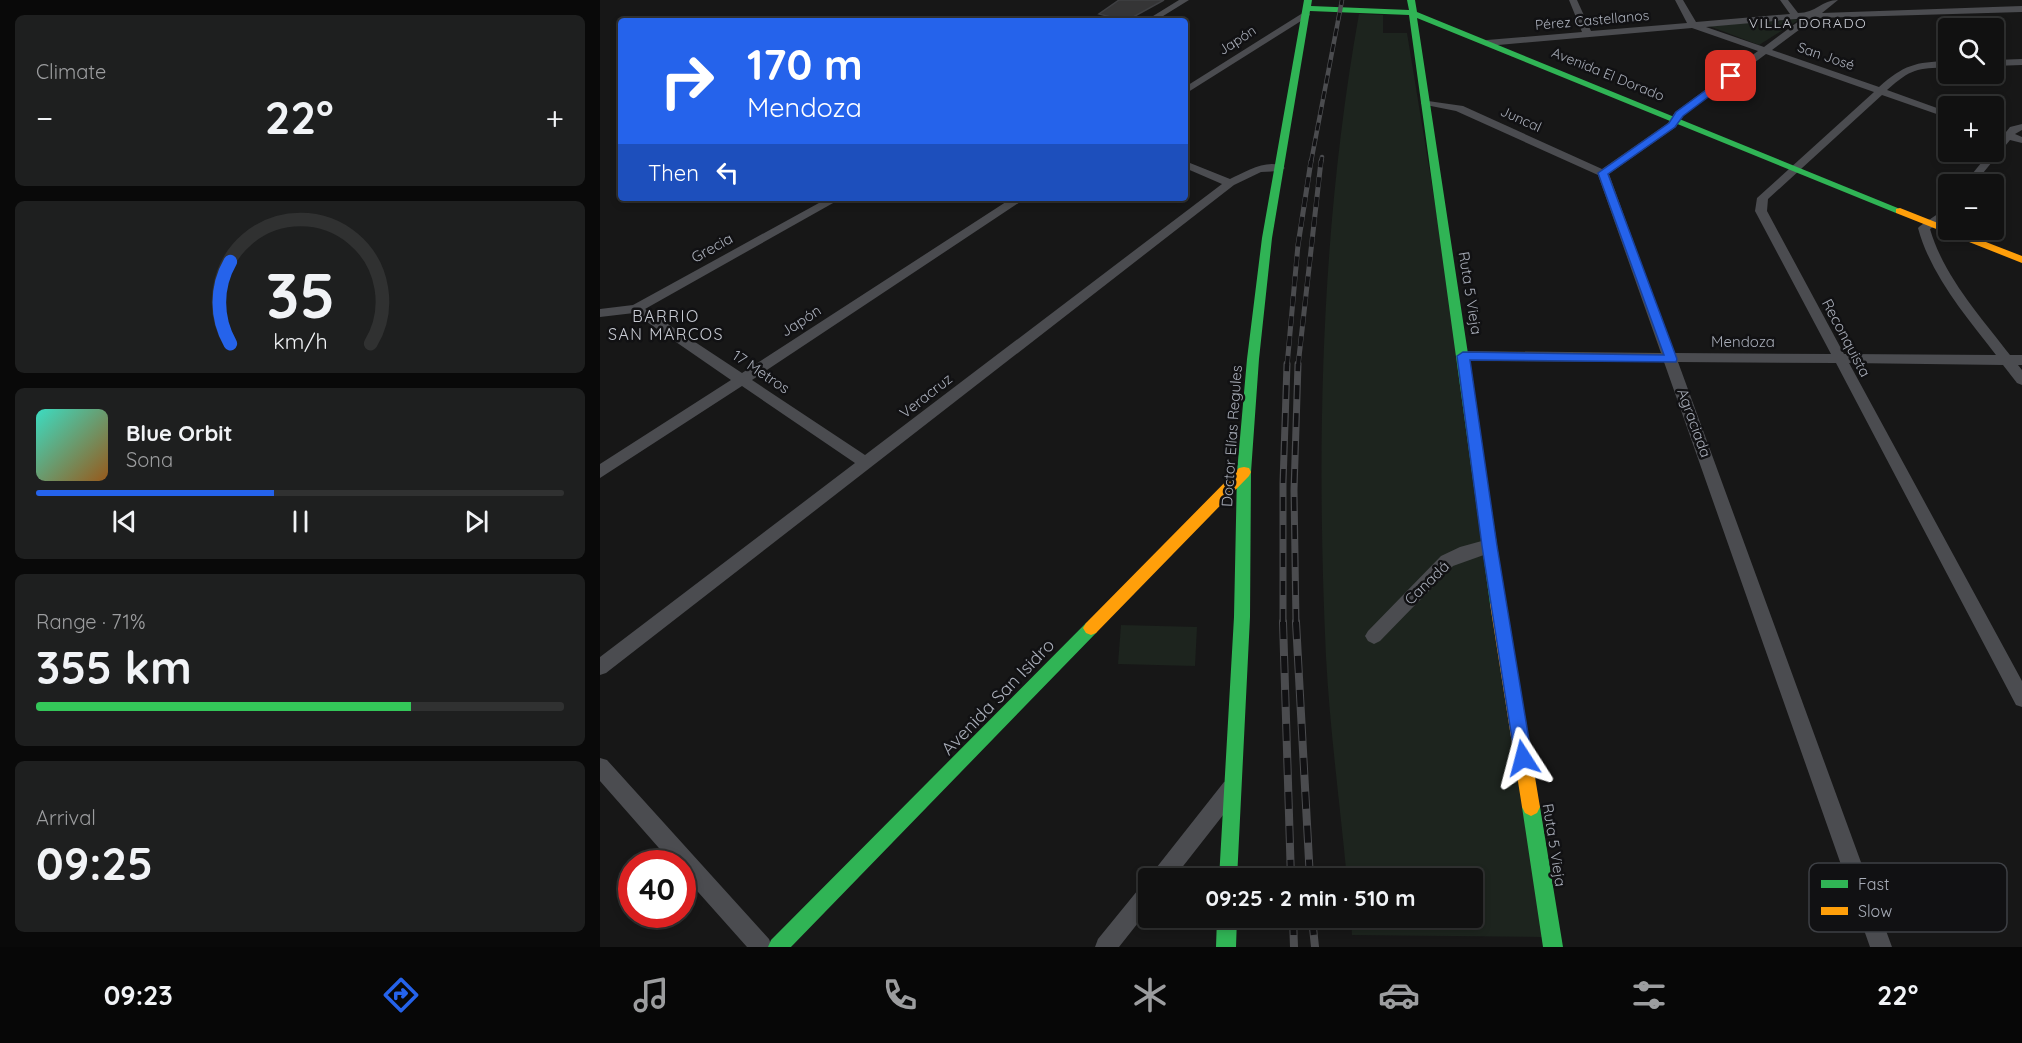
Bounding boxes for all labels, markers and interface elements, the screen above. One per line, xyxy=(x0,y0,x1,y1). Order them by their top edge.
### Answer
street label: Pérez Castellanos xyxy=(1534,6,1650,34)
district label: VILLA DORADO xyxy=(1749,14,1867,32)
map controls xyxy=(1938,18,2004,240)
button: search xyxy=(1938,18,2004,84)
street label: Japón xyxy=(1215,21,1259,59)
text: 170 m xyxy=(747,38,863,91)
street label: San José xyxy=(1795,38,1857,74)
icon: right xyxy=(648,42,726,120)
street label: Avenida El Dorado xyxy=(1549,43,1667,105)
pin xyxy=(1705,50,1756,101)
text: Climate xyxy=(36,59,106,84)
icon: arrive xyxy=(1714,59,1747,92)
text: 22° xyxy=(265,89,334,145)
text: Mendoza xyxy=(747,90,862,124)
button: + xyxy=(1938,96,2004,162)
text: − xyxy=(36,97,53,138)
text: + xyxy=(545,97,564,138)
street label: Juncal xyxy=(1498,102,1544,136)
icon: left xyxy=(711,156,744,189)
text: Then xyxy=(648,159,699,187)
button: − xyxy=(1938,174,2004,240)
street label: Grecia xyxy=(688,228,736,267)
street label: Ruta 5 Vieja xyxy=(1455,250,1486,336)
text: 35 xyxy=(265,256,335,334)
street label: Reconquista xyxy=(1818,295,1875,380)
street label: Japón xyxy=(777,300,825,341)
district label: BARRIO SAN MARCOS xyxy=(608,306,724,344)
text: km/h xyxy=(273,329,327,355)
street label: Mendoza xyxy=(1711,332,1775,351)
street label: 17 Metros xyxy=(729,346,793,398)
street label: Doctor Elías Regules xyxy=(1217,364,1246,507)
street label: Veracruz xyxy=(895,369,956,422)
street label: Agraciada xyxy=(1673,386,1716,460)
text: Blue Orbit xyxy=(126,419,232,447)
text: Sona xyxy=(126,447,173,472)
icon: previous xyxy=(108,505,141,538)
icon: pause xyxy=(284,505,317,538)
icon: next xyxy=(460,505,493,538)
street label: Canadá xyxy=(1400,557,1453,609)
text: Range · 71% xyxy=(36,609,146,634)
street label: Avenida San Isidro xyxy=(936,634,1059,760)
text: 355 km xyxy=(36,639,192,695)
position arrow xyxy=(1491,726,1555,790)
street label: Ruta 5 Vieja xyxy=(1539,802,1570,888)
text: Arrival xyxy=(36,805,96,830)
text: 09:25 xyxy=(36,835,153,891)
speed limit sign: 40 xyxy=(618,850,696,928)
legend xyxy=(1809,863,2007,932)
text: Fast xyxy=(1858,874,1889,894)
text: 09:25 · 2 min · 510 m xyxy=(1205,884,1416,912)
text: Slow xyxy=(1858,901,1892,921)
icon: directions xyxy=(380,974,422,1016)
icon: music xyxy=(630,974,672,1016)
icon: phone xyxy=(879,974,921,1016)
icon: climate xyxy=(1129,974,1171,1016)
icon: car xyxy=(1378,974,1420,1016)
icon: filters xyxy=(1628,974,1670,1016)
text: 09:23 xyxy=(104,978,173,1012)
text: 22° xyxy=(1877,978,1918,1012)

